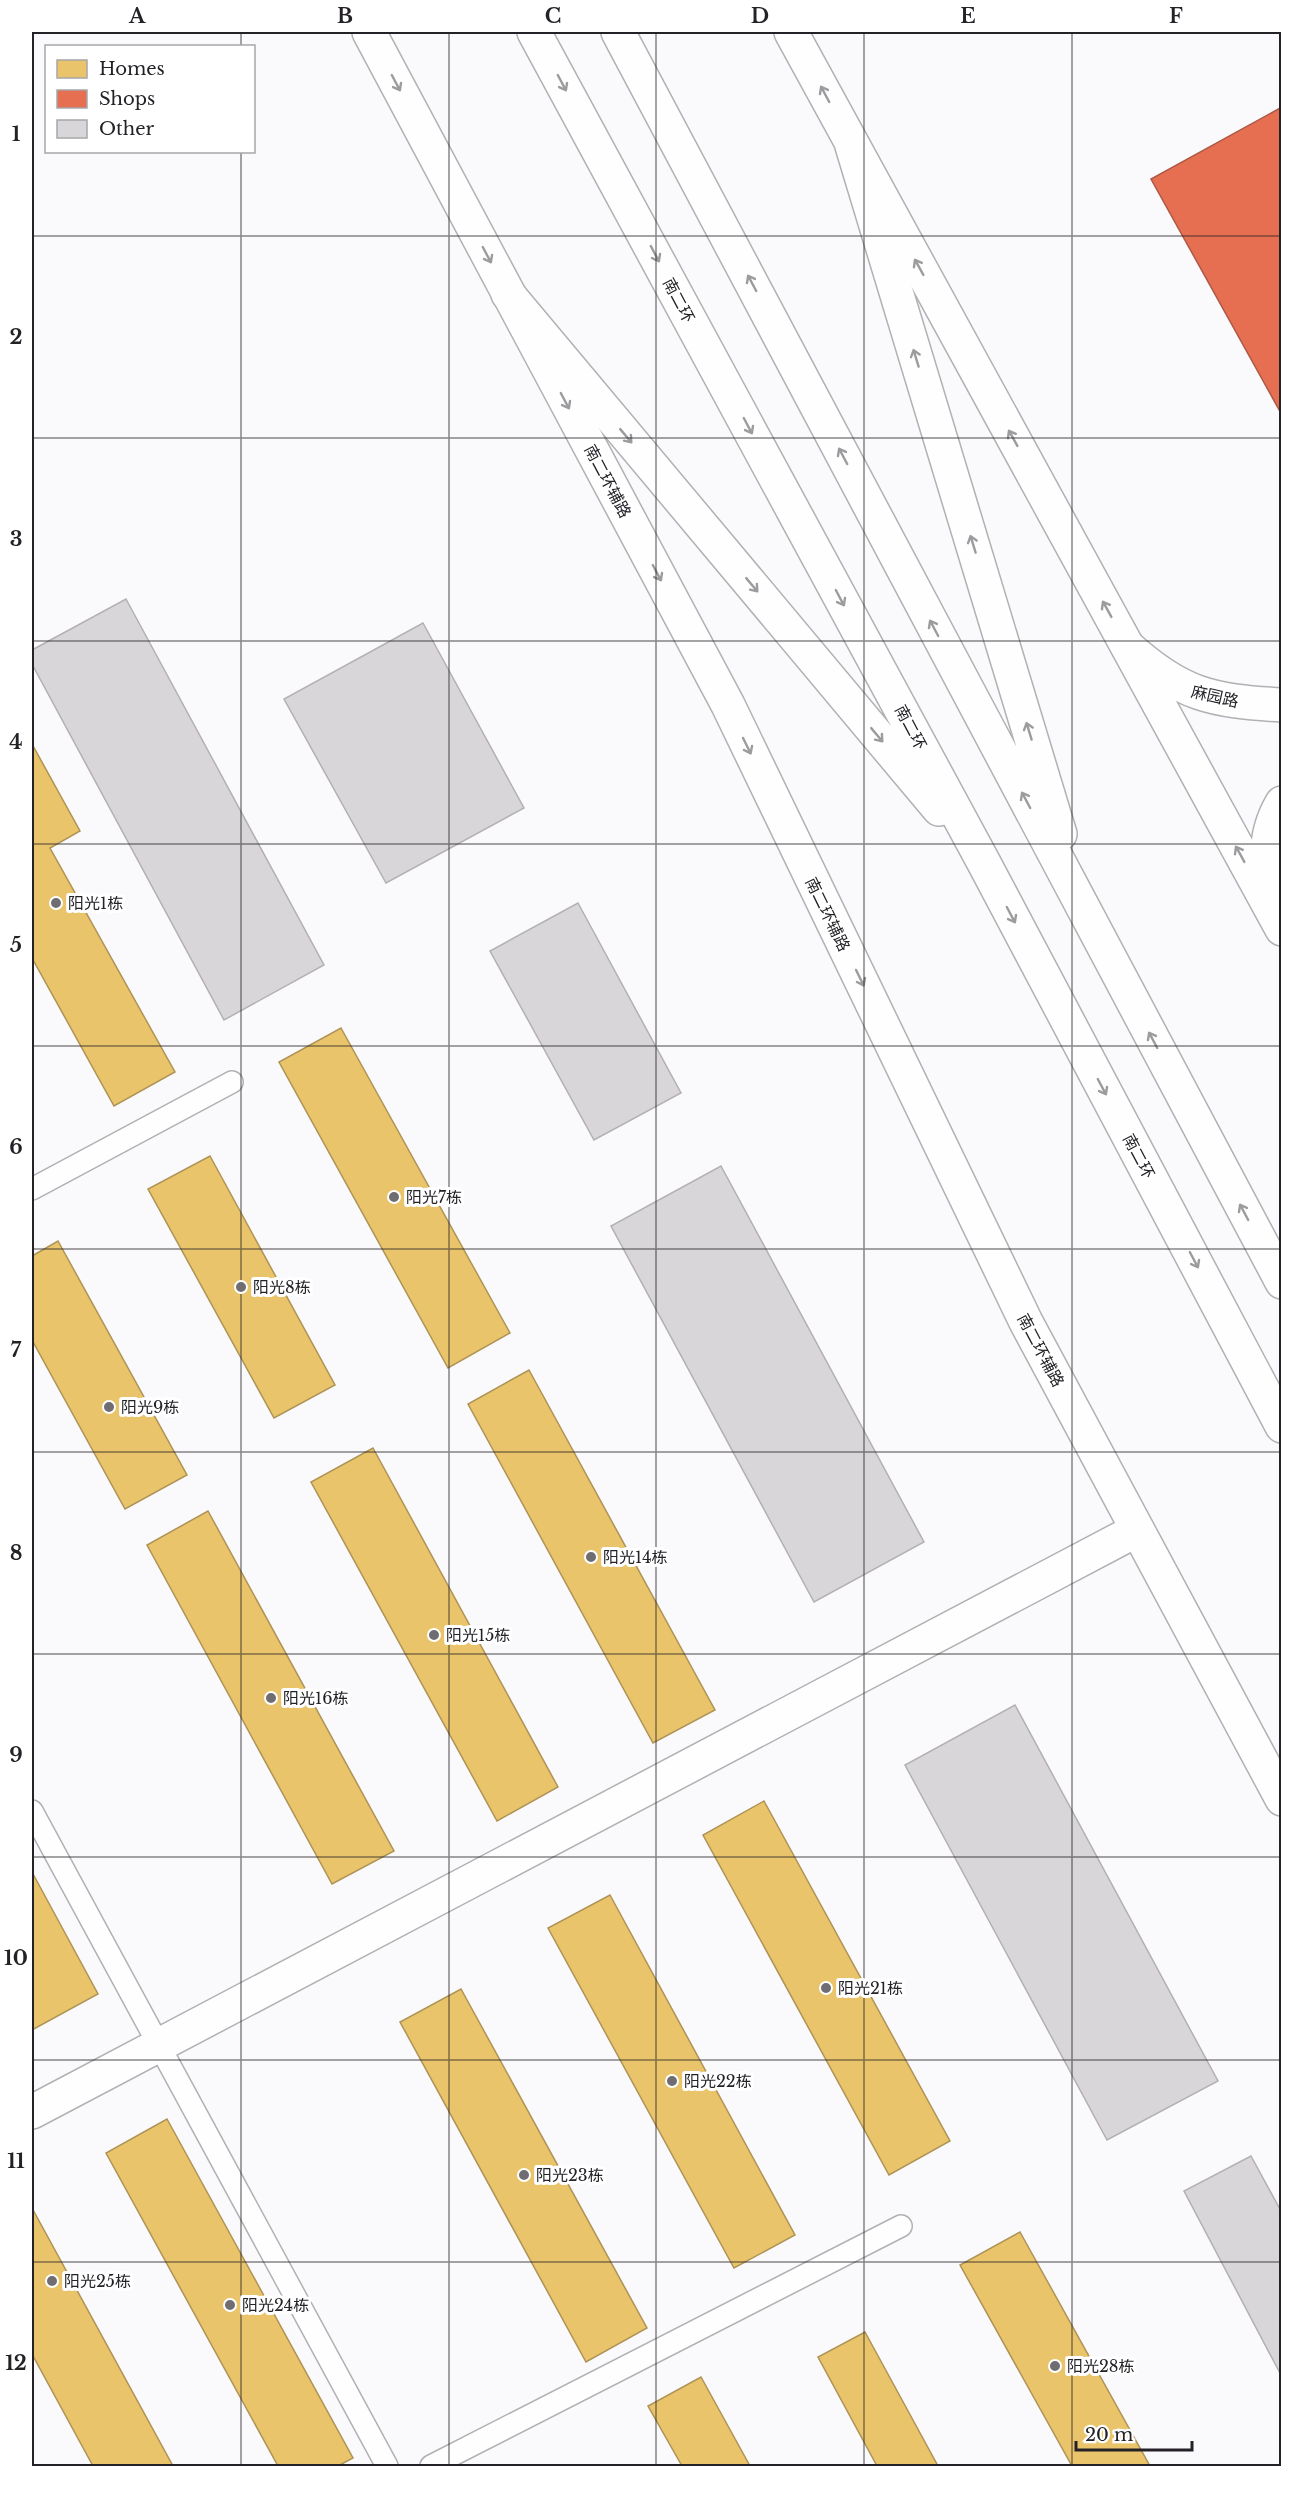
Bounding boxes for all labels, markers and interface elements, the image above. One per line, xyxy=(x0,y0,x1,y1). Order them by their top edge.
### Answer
text: A xyxy=(128,4,146,28)
text: B xyxy=(337,4,353,28)
text: C xyxy=(545,4,561,28)
text: D xyxy=(751,4,769,28)
text: E xyxy=(960,4,976,28)
text: F xyxy=(1169,4,1183,28)
legend xyxy=(45,45,255,153)
text: Homes xyxy=(99,58,165,80)
one-way arrow xyxy=(390,74,402,91)
one-way arrow xyxy=(556,74,568,91)
one-way arrow xyxy=(818,85,830,103)
text: Shops xyxy=(99,88,155,110)
text: Other xyxy=(99,118,155,140)
text: 1 xyxy=(12,122,21,146)
one-way arrow xyxy=(650,245,661,263)
one-way arrow xyxy=(482,246,494,264)
one-way arrow xyxy=(913,259,924,277)
street label: 南二环 xyxy=(659,274,699,326)
one-way arrow xyxy=(746,275,757,293)
text: 2 xyxy=(9,325,23,349)
one-way arrow xyxy=(910,349,921,368)
one-way arrow xyxy=(559,392,571,409)
one-way arrow xyxy=(742,417,754,434)
one-way arrow xyxy=(620,428,633,444)
one-way arrow xyxy=(1007,430,1019,447)
street label: 南二环辅路 xyxy=(580,441,636,521)
one-way arrow xyxy=(837,447,848,465)
text: 3 xyxy=(10,527,22,551)
one-way arrow xyxy=(967,535,978,554)
one-way arrow xyxy=(651,564,663,581)
one-way arrow xyxy=(745,577,758,593)
one-way arrow xyxy=(835,588,846,606)
one-way arrow xyxy=(1101,601,1113,618)
one-way arrow xyxy=(928,620,940,637)
street label: 麻园路 xyxy=(1189,681,1241,711)
street label: 南二环 xyxy=(891,701,931,753)
one-way arrow xyxy=(1023,722,1034,741)
one-way arrow xyxy=(870,727,883,743)
text: 4 xyxy=(9,730,23,754)
one-way arrow xyxy=(742,737,754,755)
one-way arrow xyxy=(1020,792,1031,810)
one-way arrow xyxy=(1234,846,1246,863)
street label: 南二环辅路 xyxy=(801,874,855,954)
place label: 阳光1栋 xyxy=(68,893,123,913)
marker: 阳光1栋 xyxy=(49,896,63,910)
one-way arrow xyxy=(1005,906,1017,923)
text: 5 xyxy=(10,933,22,957)
one-way arrow xyxy=(854,969,866,987)
one-way arrow xyxy=(1147,1032,1159,1049)
one-way arrow xyxy=(1097,1078,1109,1096)
street label: 南二环 xyxy=(1119,1130,1159,1182)
text: 6 xyxy=(9,1135,23,1159)
place label: 阳光7栋 xyxy=(406,1187,462,1207)
marker: 阳光7栋 xyxy=(387,1190,401,1204)
one-way arrow xyxy=(1238,1204,1250,1221)
one-way arrow xyxy=(1188,1251,1200,1269)
place label: 阳光8栋 xyxy=(253,1277,311,1297)
marker: 阳光8栋 xyxy=(234,1280,248,1294)
street label: 南二环辅路 xyxy=(1013,1310,1069,1390)
text: 7 xyxy=(11,1338,22,1362)
place label: 阳光9栋 xyxy=(121,1397,179,1417)
marker: 阳光9栋 xyxy=(102,1400,116,1414)
text: 8 xyxy=(10,1541,22,1565)
place label: 阳光14栋 xyxy=(603,1547,668,1567)
marker: 阳光14栋 xyxy=(584,1550,598,1564)
place label: 阳光15栋 xyxy=(446,1625,510,1645)
marker: 阳光15栋 xyxy=(427,1628,441,1642)
place label: 阳光16栋 xyxy=(283,1688,348,1708)
marker: 阳光16栋 xyxy=(264,1691,278,1705)
text: 9 xyxy=(9,1743,23,1767)
text: 10 xyxy=(4,1946,28,1970)
place label: 阳光21栋 xyxy=(838,1978,903,1998)
marker: 阳光21栋 xyxy=(819,1981,833,1995)
place label: 阳光22栋 xyxy=(684,2071,752,2091)
marker: 阳光22栋 xyxy=(665,2074,679,2088)
text: 11 xyxy=(7,2149,25,2173)
place label: 阳光23栋 xyxy=(536,2165,604,2185)
marker: 阳光23栋 xyxy=(517,2168,531,2182)
place label: 阳光25栋 xyxy=(64,2271,131,2291)
marker: 阳光25栋 xyxy=(45,2274,59,2288)
place label: 阳光24栋 xyxy=(242,2295,309,2315)
marker: 阳光24栋 xyxy=(223,2298,237,2312)
text: 12 xyxy=(5,2351,27,2375)
place label: 阳光28栋 xyxy=(1067,2356,1135,2376)
marker: 阳光28栋 xyxy=(1048,2359,1062,2373)
scale bar xyxy=(1076,2414,1192,2452)
text: 20 m xyxy=(1085,2424,1133,2446)

